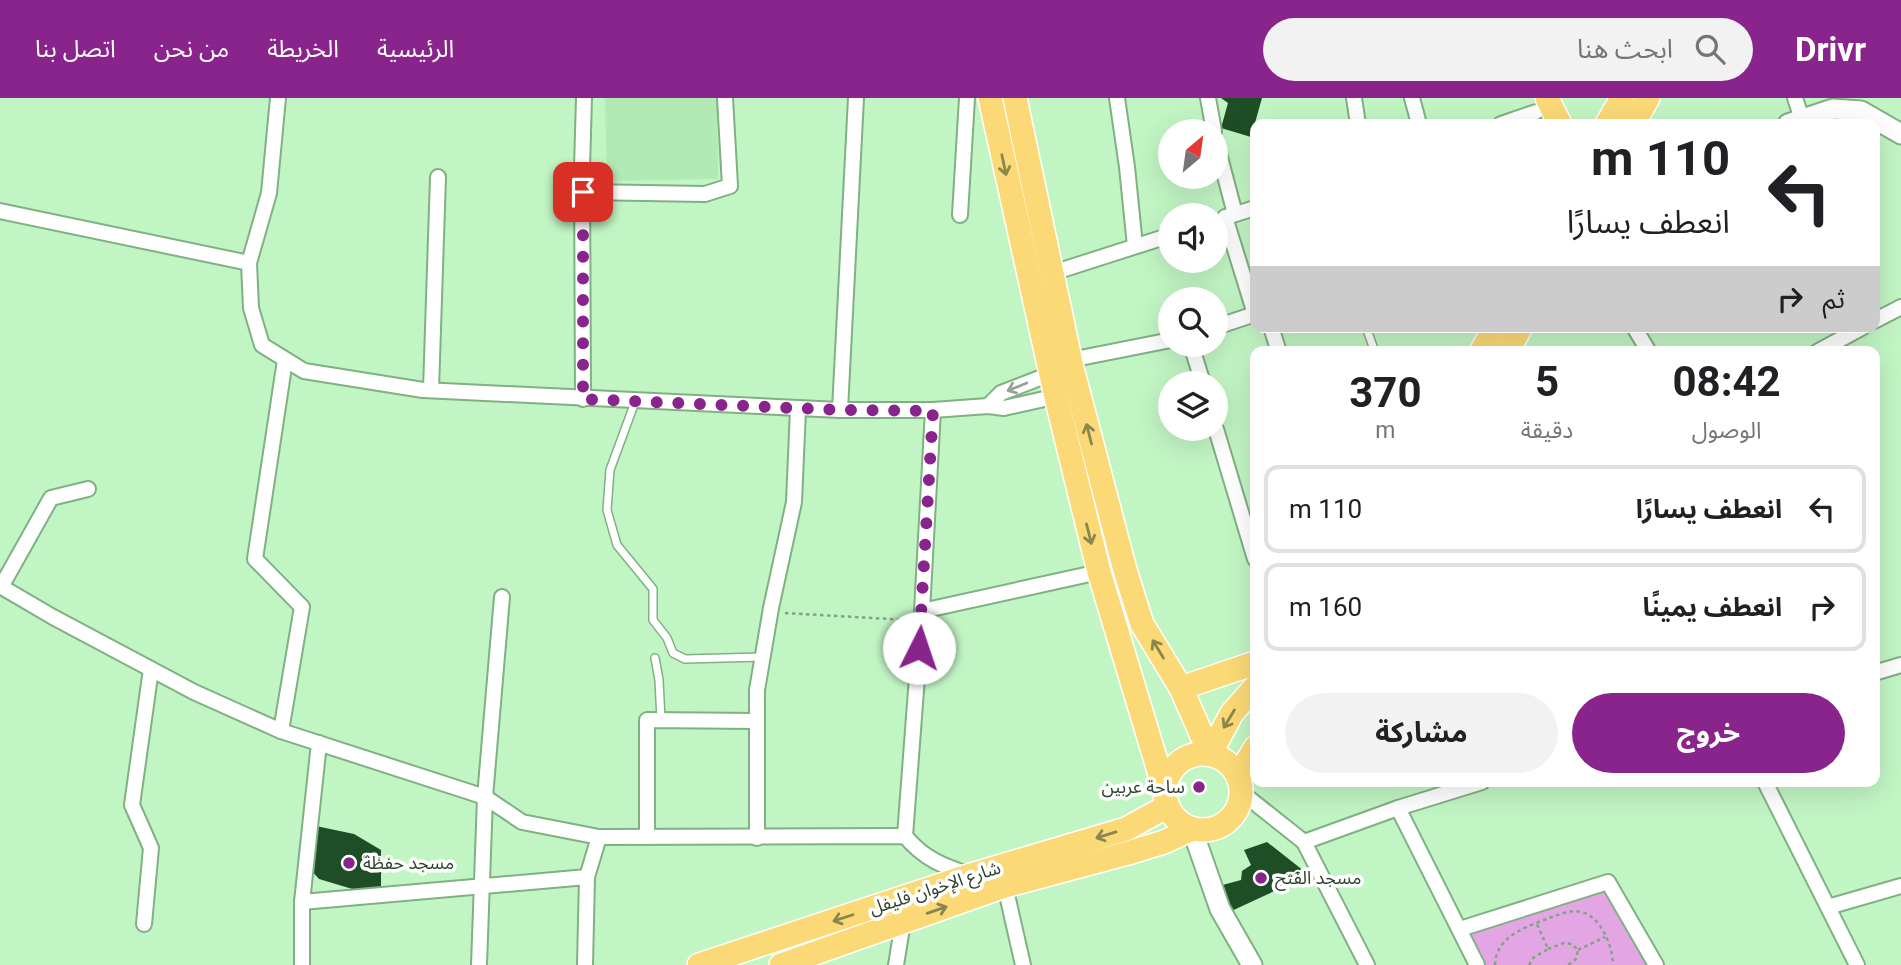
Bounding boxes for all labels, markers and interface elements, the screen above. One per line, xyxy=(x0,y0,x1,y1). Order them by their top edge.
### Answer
search box xyxy=(1263,18,1753,81)
icon: search xyxy=(1691,30,1729,68)
text: Drivr xyxy=(1795,30,1866,69)
text: ابحث هنا xyxy=(1577,34,1673,64)
text: اتصل بنا xyxy=(35,35,116,63)
text: من نحن xyxy=(154,35,229,63)
text: الخريطة xyxy=(267,35,339,63)
text: الرئيسية xyxy=(377,35,454,63)
north arrow xyxy=(1158,119,1228,189)
map controls xyxy=(1158,119,1228,441)
text: 110 m xyxy=(1591,130,1730,187)
icon: left xyxy=(1754,147,1845,238)
one-way arrow xyxy=(998,153,1012,176)
pin xyxy=(553,162,613,222)
icon: arrive xyxy=(564,173,602,211)
button: sound xyxy=(1158,203,1228,273)
text: انعطف يسارًا xyxy=(1567,203,1730,241)
icon: right xyxy=(1771,280,1809,318)
text: ثم xyxy=(1823,284,1845,314)
button: search xyxy=(1158,287,1228,357)
text: 5 xyxy=(1535,357,1559,406)
text: 08:42 xyxy=(1673,357,1781,406)
text: 370 xyxy=(1349,368,1422,417)
button: layers xyxy=(1158,371,1228,441)
one-way arrow xyxy=(1007,381,1029,394)
text: m xyxy=(1375,417,1396,444)
text: دقيقة xyxy=(1521,417,1573,444)
text: الوصول xyxy=(1692,417,1762,444)
one-way arrow xyxy=(1082,423,1095,446)
icon: left xyxy=(1803,490,1841,528)
text: 110 m xyxy=(1289,494,1362,524)
text: انعطف يسارًا xyxy=(1636,494,1782,524)
one-way arrow xyxy=(1083,522,1096,545)
icon: right xyxy=(1803,588,1841,626)
text: 160 m xyxy=(1289,592,1362,622)
text: انعطف يمينًا xyxy=(1643,592,1782,622)
position arrow xyxy=(882,611,956,685)
one-way arrow xyxy=(1151,640,1165,660)
button: مشاركة xyxy=(1285,693,1558,773)
button: خروج xyxy=(1572,693,1845,773)
one-way arrow xyxy=(1222,708,1236,728)
place label: ساحة عربين xyxy=(1101,776,1185,798)
marker: ساحة عربين xyxy=(1191,779,1207,795)
one-way arrow xyxy=(1096,829,1118,842)
place label: مسجد حفظة xyxy=(363,852,454,873)
marker: مسجد حفظة xyxy=(341,855,357,871)
street label: شارع الإخوان فليفل xyxy=(867,856,1004,922)
place label: مسجد الفتح xyxy=(1275,867,1362,891)
marker: مسجد الفتح xyxy=(1253,870,1269,886)
one-way arrow xyxy=(926,903,948,915)
one-way arrow xyxy=(832,913,854,925)

